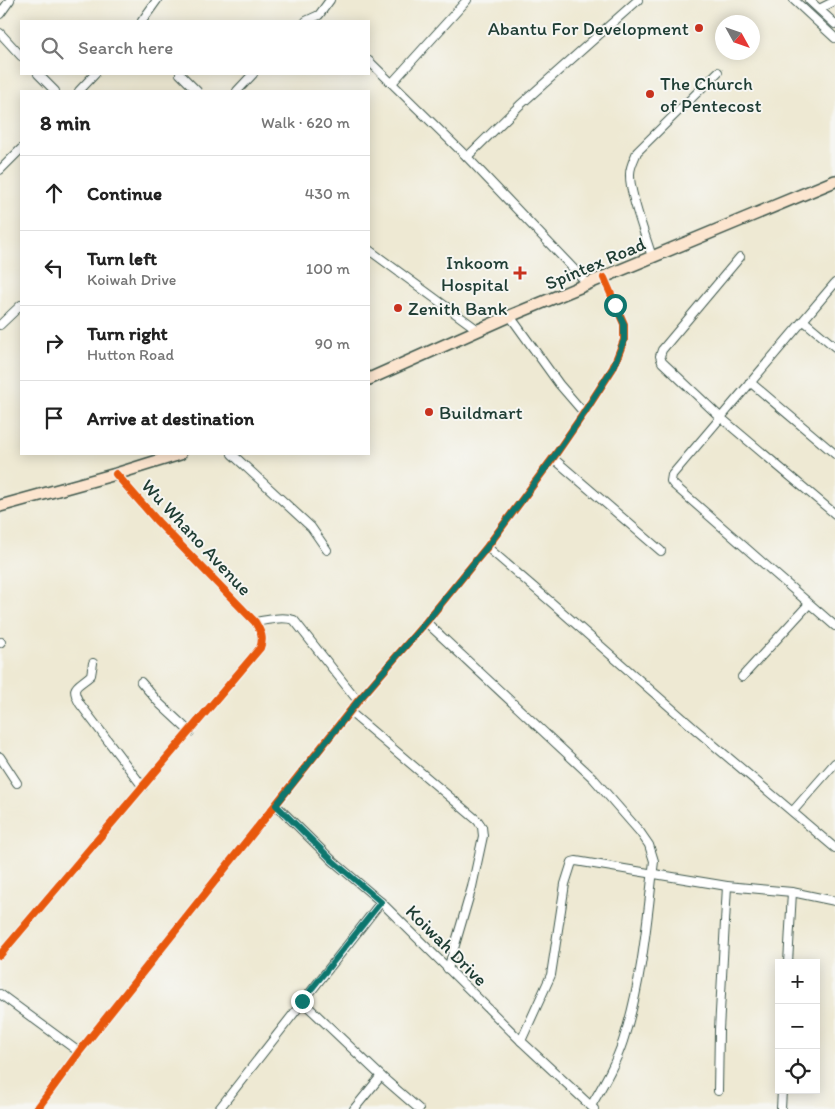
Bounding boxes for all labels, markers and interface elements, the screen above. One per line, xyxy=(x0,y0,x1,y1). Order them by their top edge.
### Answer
north arrow xyxy=(715,15,760,60)
place label: Abantu For Development xyxy=(488,17,689,40)
search box xyxy=(20,20,370,75)
marker: Abantu For Development xyxy=(693,22,705,34)
icon: search xyxy=(38,34,66,62)
text: Search here xyxy=(78,36,173,59)
place label: The Church of Pentecost xyxy=(660,72,762,117)
marker: The Church of Pentecost xyxy=(644,88,656,100)
text: 8 min xyxy=(40,110,90,135)
text: Walk · 620 m xyxy=(261,113,350,132)
icon: ahead xyxy=(40,179,68,207)
text: Continue xyxy=(87,182,162,205)
text: 430 m xyxy=(305,184,350,203)
street label: Spintex Road xyxy=(542,232,649,295)
text: Turn left xyxy=(87,247,157,270)
place label: Inkoom Hospital xyxy=(441,251,510,296)
icon: left xyxy=(40,254,68,282)
text: 100 m xyxy=(306,259,350,278)
marker: Inkoom Hospital xyxy=(513,266,527,280)
text: Koiwah Drive xyxy=(87,270,176,289)
route start xyxy=(604,294,627,317)
place label: Zenith Bank xyxy=(408,297,508,320)
marker: Zenith Bank xyxy=(392,302,404,314)
text: Turn right xyxy=(87,322,168,345)
icon: right xyxy=(40,329,68,357)
text: 90 m xyxy=(315,334,350,353)
text: Hutton Road xyxy=(87,345,174,364)
place label: Buildmart xyxy=(439,401,523,424)
icon: arrive xyxy=(40,404,68,432)
marker: Buildmart xyxy=(423,406,435,418)
text: Arrive at destination xyxy=(87,407,254,430)
street label: Wu Whano Avenue xyxy=(137,474,257,600)
street label: Koiwah Drive xyxy=(401,900,492,991)
map controls xyxy=(775,959,820,1094)
button: + xyxy=(775,959,820,1004)
route end xyxy=(291,990,314,1013)
button: − xyxy=(775,1004,820,1049)
button: locate xyxy=(775,1049,820,1094)

